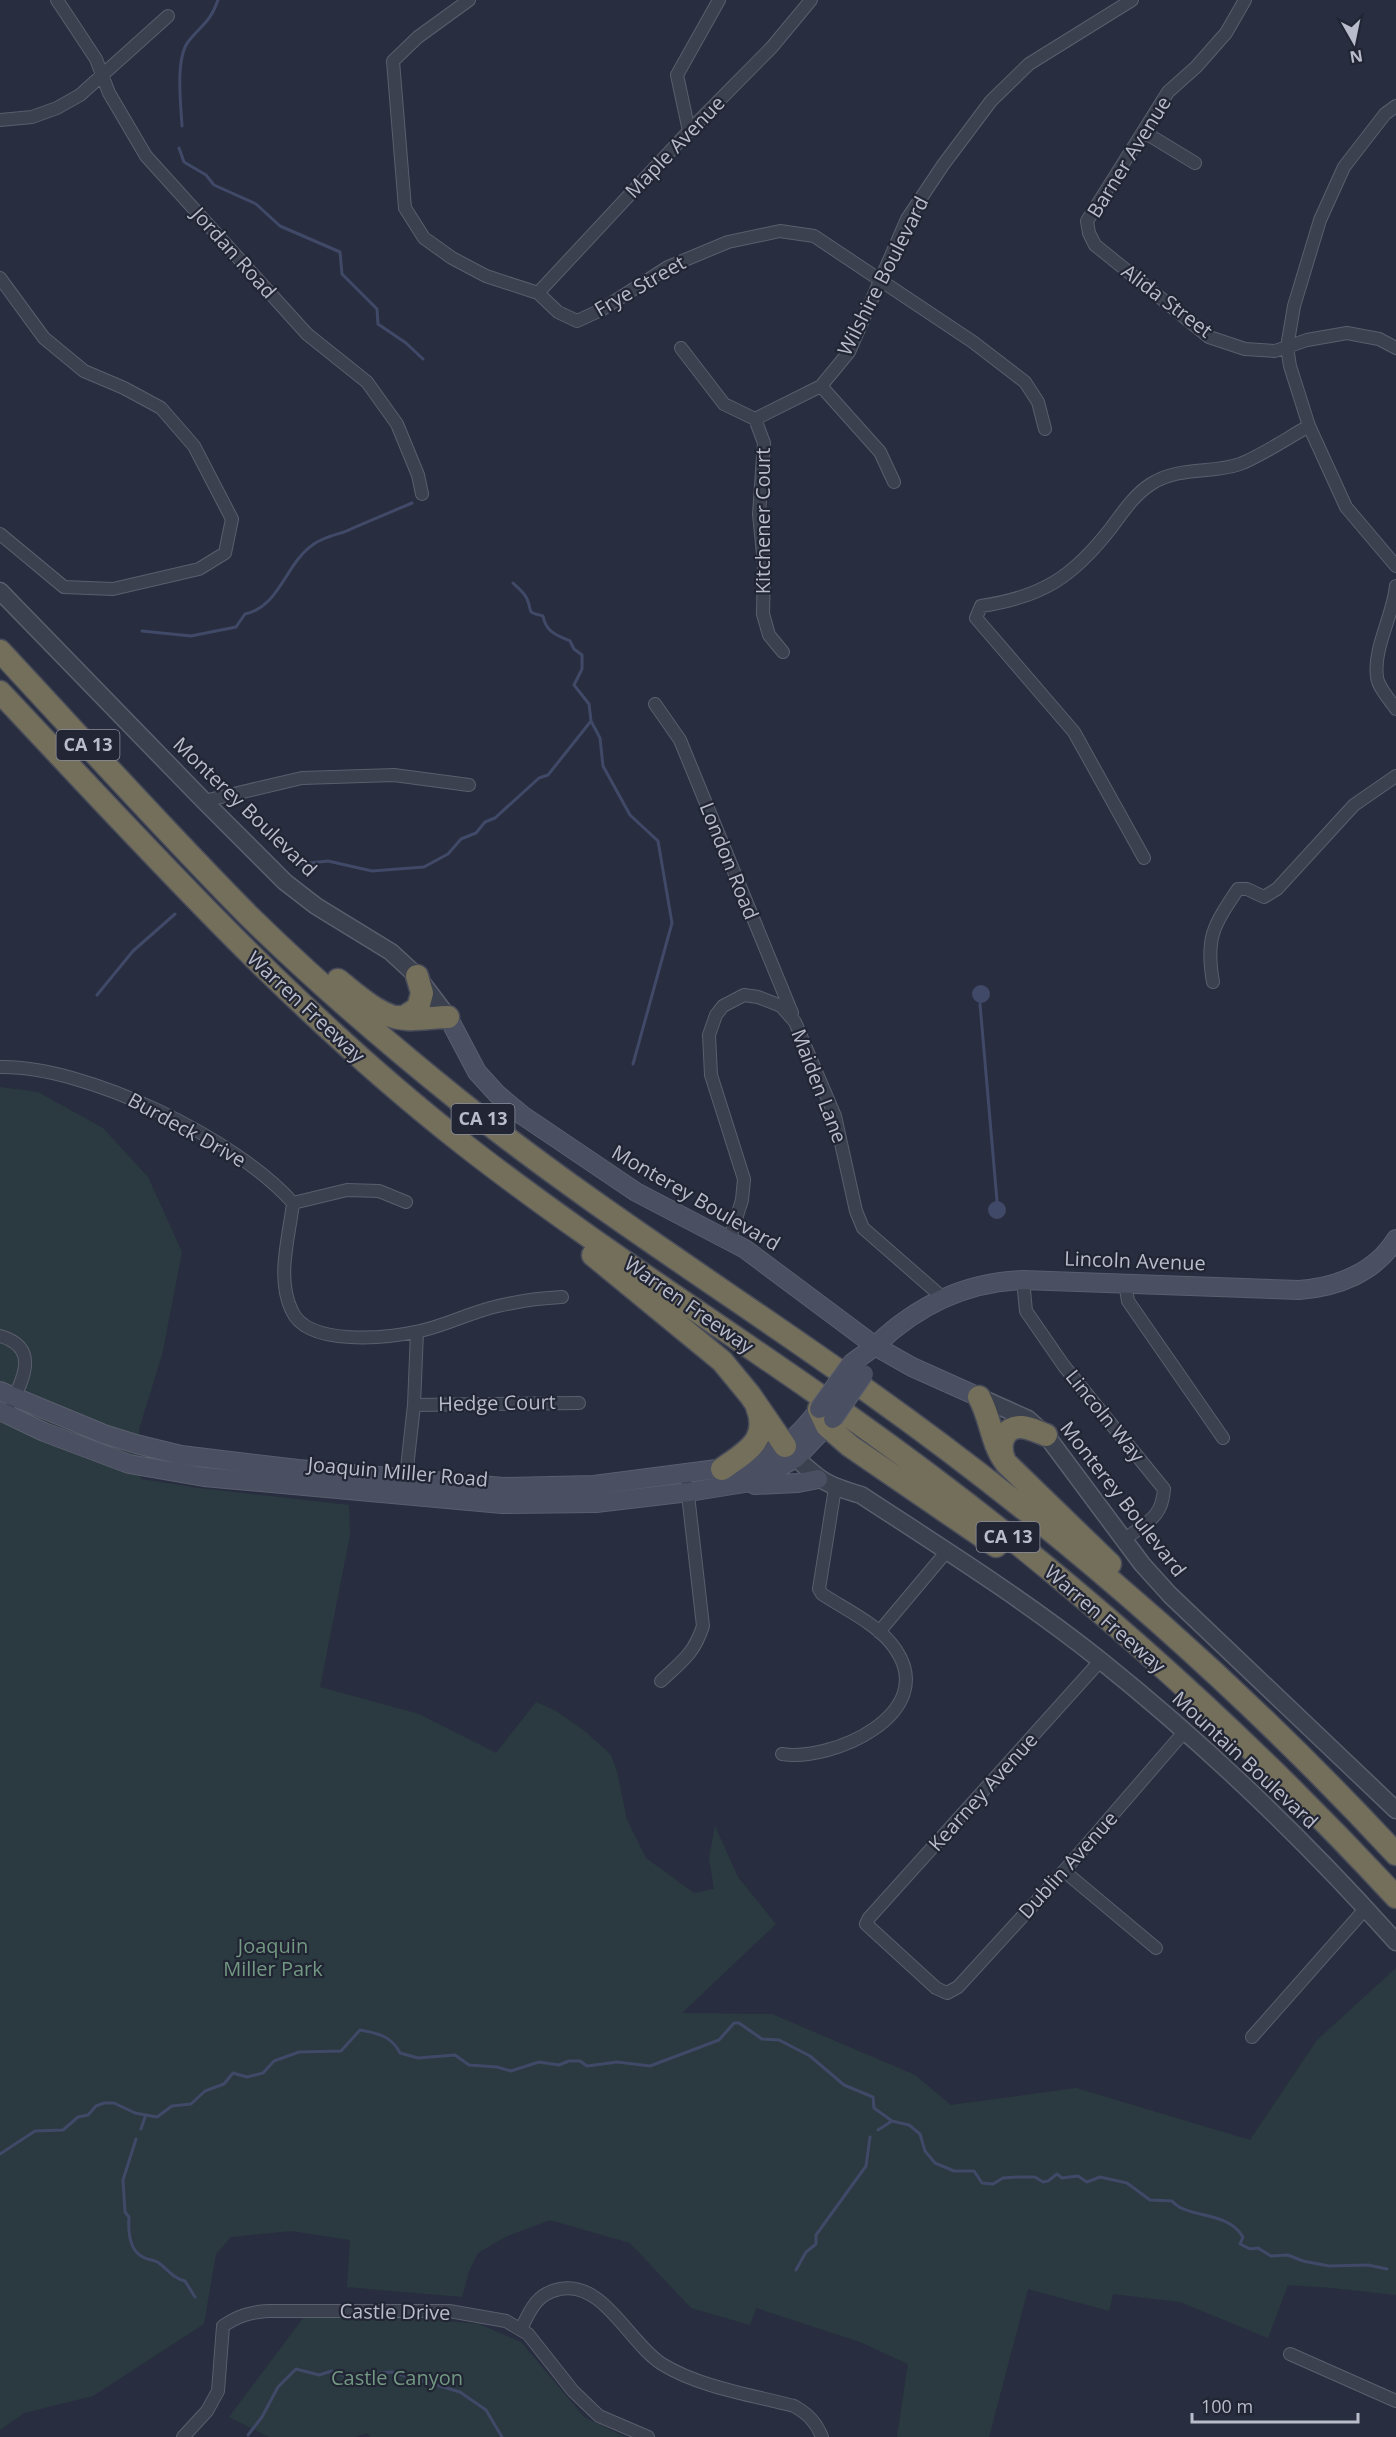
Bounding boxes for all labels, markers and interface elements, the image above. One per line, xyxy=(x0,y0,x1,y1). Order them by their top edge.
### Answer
north arrow xyxy=(1324,12,1384,72)
text: N xyxy=(1348,45,1364,69)
street label: Maple Avenue xyxy=(619,90,730,204)
street label: Barner Avenue xyxy=(1080,91,1177,223)
street label: Wilshire Boulevard xyxy=(831,192,934,360)
street label: Jordan Road xyxy=(185,200,283,304)
street label: Frye Street xyxy=(589,249,690,322)
street label: Alida Street xyxy=(1116,258,1218,344)
street label: Kitchener Court xyxy=(749,448,776,594)
road number: CA 13 xyxy=(56,730,119,760)
street label: Monterey Boulevard xyxy=(168,731,323,882)
street label: London Road xyxy=(694,798,765,923)
street label: Warren Freeway xyxy=(241,945,372,1069)
street label: Maiden Lane xyxy=(785,1025,854,1147)
street label: Burdeck Drive xyxy=(123,1086,251,1173)
road number: CA 13 xyxy=(452,1104,514,1134)
street label: Monterey Boulevard xyxy=(607,1138,785,1257)
street label: Lincoln Avenue xyxy=(1064,1245,1206,1276)
street label: Warren Freeway xyxy=(619,1250,760,1360)
street label: Lincoln Way xyxy=(1060,1364,1152,1468)
street label: Hedge Court xyxy=(438,1388,556,1417)
street label: Monterey Boulevard xyxy=(1054,1415,1193,1582)
street label: Joaquin Miller Road xyxy=(305,1450,489,1493)
road number: CA 13 xyxy=(976,1522,1040,1552)
street label: Warren Freeway xyxy=(1039,1559,1172,1679)
street label: Mountain Boulevard xyxy=(1167,1685,1324,1834)
street label: Kearney Avenue xyxy=(922,1726,1043,1857)
street label: Dublin Avenue xyxy=(1012,1805,1123,1924)
park label: Joaquin Miller Park xyxy=(223,1932,323,1982)
street label: Castle Drive xyxy=(339,2297,451,2326)
park label: Castle Canyon xyxy=(331,2364,463,2391)
scale bar xyxy=(1192,2386,1358,2424)
text: 100 m xyxy=(1201,2394,1253,2418)

